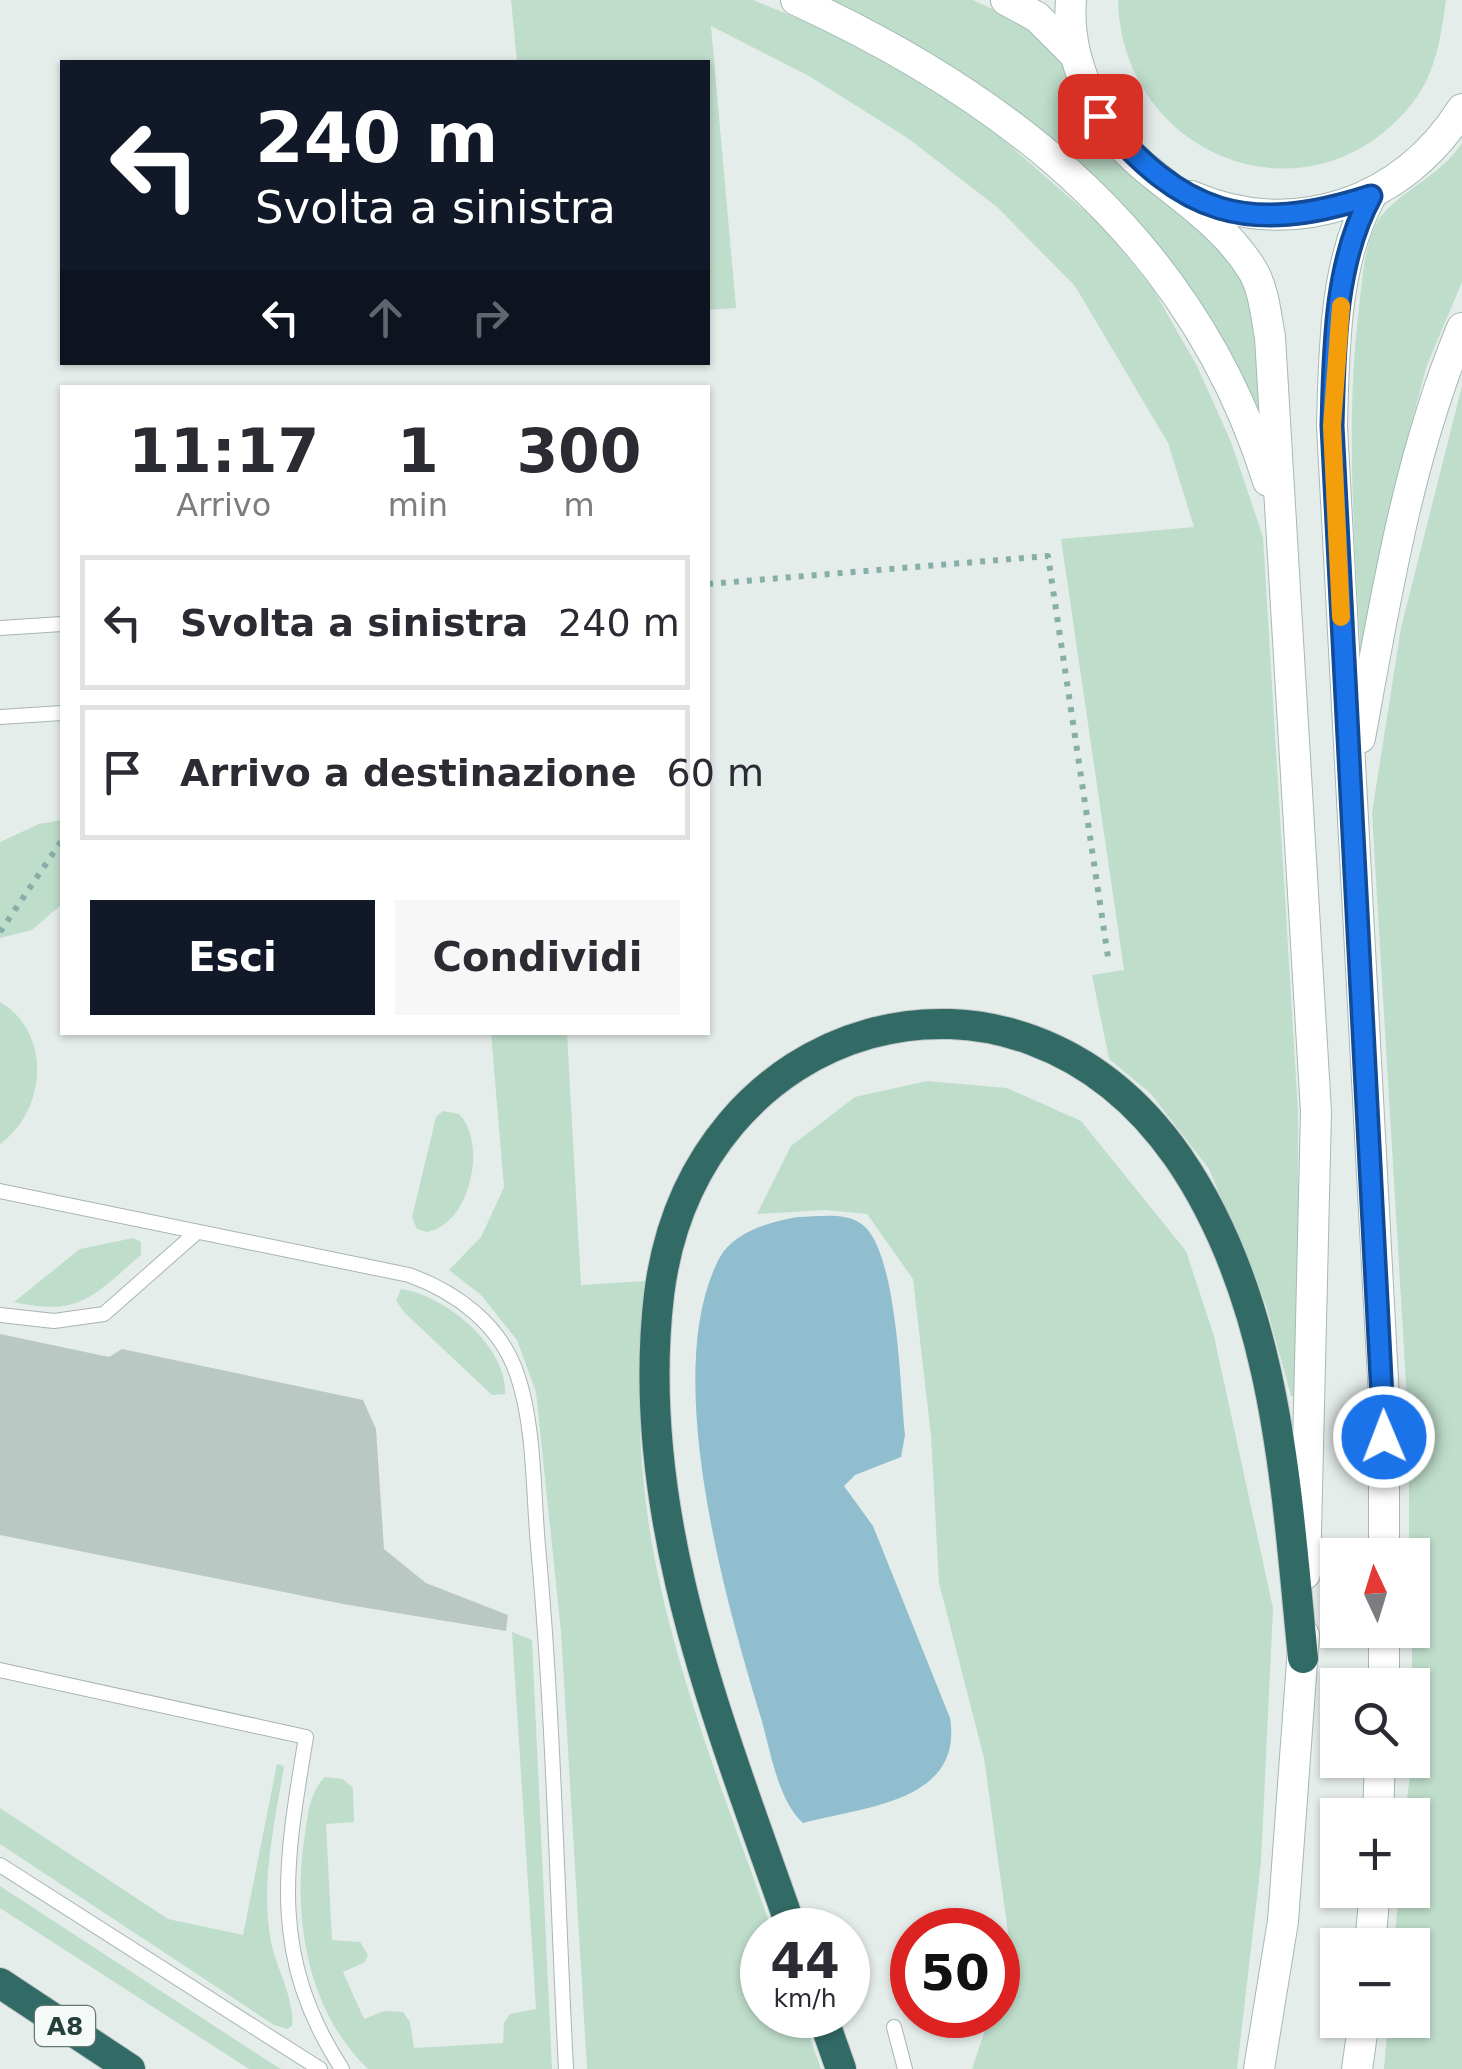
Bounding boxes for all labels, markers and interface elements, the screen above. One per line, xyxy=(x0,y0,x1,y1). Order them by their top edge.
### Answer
pin xyxy=(1058,74,1143,159)
icon: arrive xyxy=(1073,89,1128,144)
text: 240 m xyxy=(255,97,498,179)
icon: left xyxy=(90,100,220,230)
text: Svolta a sinistra xyxy=(255,181,616,234)
icon: left xyxy=(253,290,308,345)
icon: ahead xyxy=(358,290,413,345)
icon: right xyxy=(463,290,518,345)
text: 11:17 xyxy=(128,416,319,486)
text: 1 xyxy=(397,416,439,486)
text: 300 xyxy=(516,416,642,486)
text: Arrivo xyxy=(176,486,271,524)
text: min xyxy=(388,486,448,524)
text: m xyxy=(563,486,595,524)
icon: left xyxy=(95,595,150,650)
text: Svolta a sinistra xyxy=(180,601,528,645)
text: 240 m xyxy=(558,601,680,645)
icon: arrive xyxy=(95,745,150,800)
text: Arrivo a destinazione xyxy=(180,751,636,795)
text: 60 m xyxy=(666,751,764,795)
button: Esci xyxy=(90,900,375,1015)
button: Condividi xyxy=(395,900,680,1015)
position arrow xyxy=(1332,1385,1436,1489)
north arrow xyxy=(1320,1538,1430,1648)
map controls xyxy=(1320,1538,1430,2038)
button: search xyxy=(1320,1668,1430,1778)
button: + xyxy=(1320,1798,1430,1908)
speed limit sign: 50 xyxy=(890,1908,1020,2038)
button: − xyxy=(1320,1928,1430,2038)
text: 44 xyxy=(770,1932,840,1990)
text: km/h xyxy=(773,1984,837,2013)
road number: A8 xyxy=(35,2006,95,2046)

